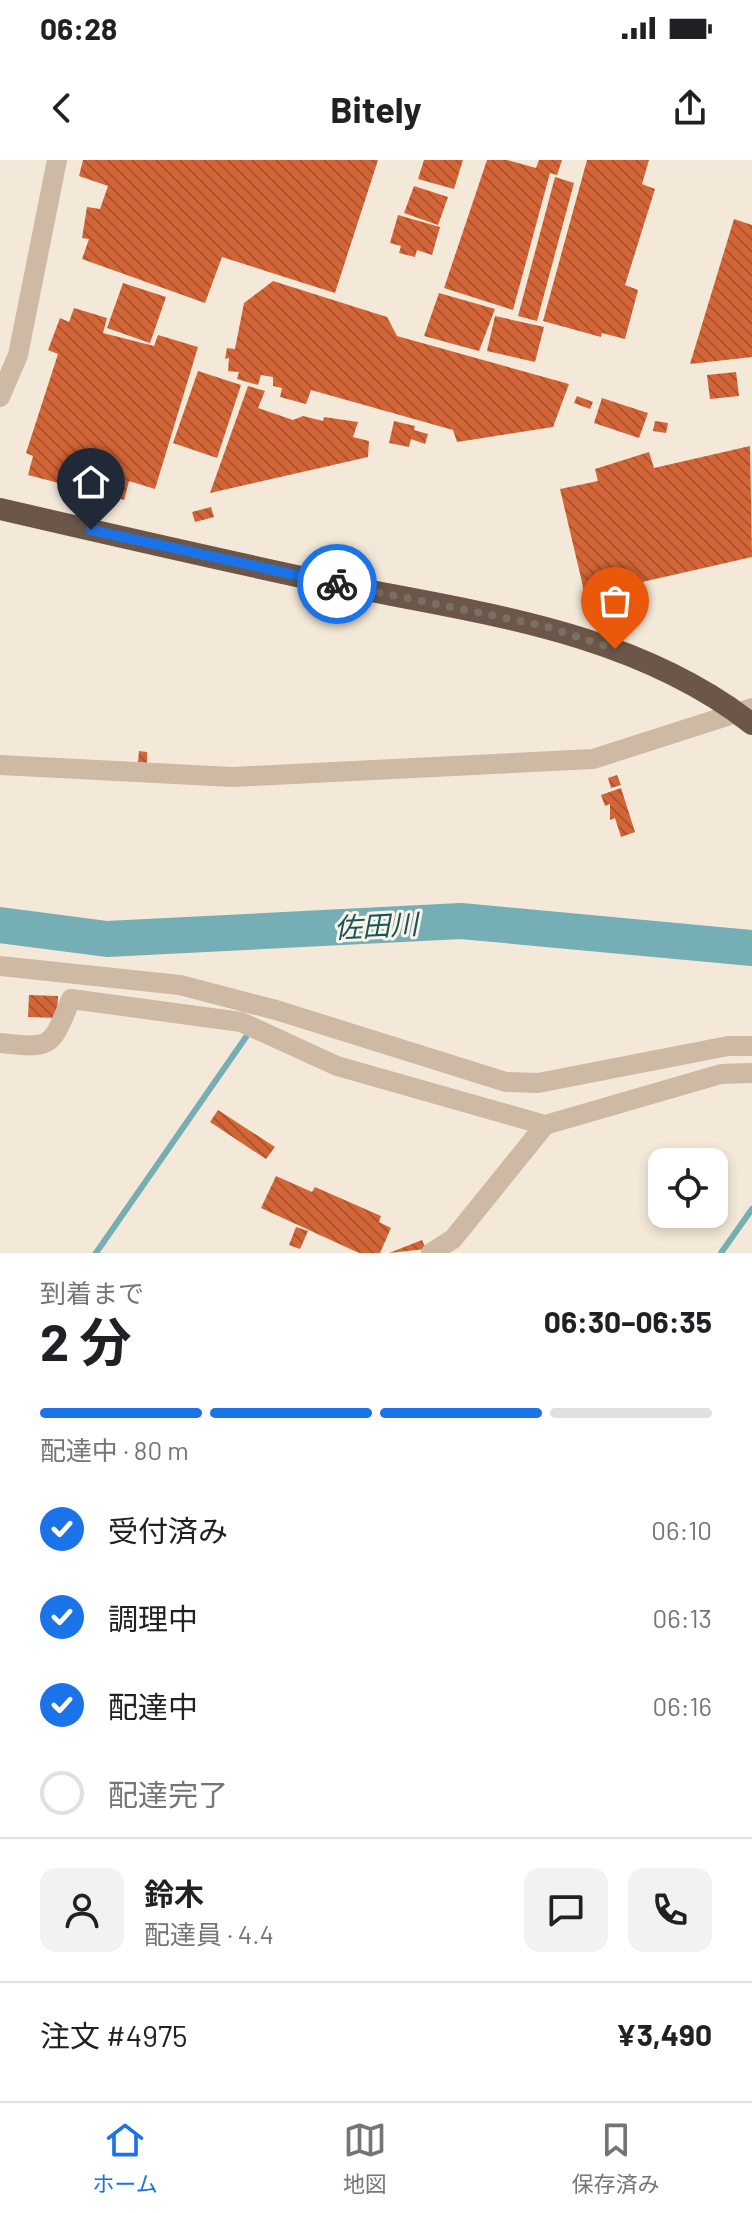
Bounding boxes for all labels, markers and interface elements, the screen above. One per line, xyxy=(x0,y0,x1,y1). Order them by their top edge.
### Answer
text: 06:28 xyxy=(40,10,117,46)
icon: back xyxy=(40,86,84,130)
icon: share xyxy=(668,86,712,130)
text: Bitely xyxy=(330,87,422,130)
pin xyxy=(57,448,125,530)
icon: home xyxy=(69,460,113,504)
courier xyxy=(297,544,377,624)
icon: bike xyxy=(315,562,359,606)
pin xyxy=(581,567,649,649)
icon: bag xyxy=(593,579,637,623)
water label: 佐田川 xyxy=(333,906,422,944)
map controls xyxy=(648,1148,728,1228)
button: locate xyxy=(648,1148,728,1228)
text: 到着まで xyxy=(40,1277,144,1308)
text: 06:30–06:35 xyxy=(544,1303,712,1339)
text: 2 分 xyxy=(40,1309,132,1371)
text: 配達中 · 80 m xyxy=(40,1434,189,1465)
icon: check xyxy=(40,1507,84,1551)
text: 受付済み xyxy=(108,1512,228,1548)
text: 06:10 xyxy=(651,1514,712,1545)
icon: check xyxy=(40,1595,84,1639)
text: 調理中 xyxy=(108,1600,198,1636)
text: 06:13 xyxy=(653,1602,712,1633)
icon: check xyxy=(40,1683,84,1727)
text: 配達中 xyxy=(108,1688,198,1724)
text: 06:16 xyxy=(653,1690,712,1721)
text: 配達完了 xyxy=(108,1776,228,1812)
button: person xyxy=(40,1868,124,1952)
button: chat xyxy=(524,1868,608,1952)
button: phone xyxy=(628,1868,712,1952)
text: 鈴木 xyxy=(144,1875,204,1911)
text: 配達員 · 4.4 xyxy=(144,1918,274,1949)
text: ¥3,490 xyxy=(616,2016,712,2052)
text: 注文 #4975 xyxy=(40,2017,188,2053)
tab: ホーム xyxy=(92,2118,158,2198)
tab: 地図 xyxy=(343,2118,387,2198)
tab: 保存済み xyxy=(572,2118,660,2198)

